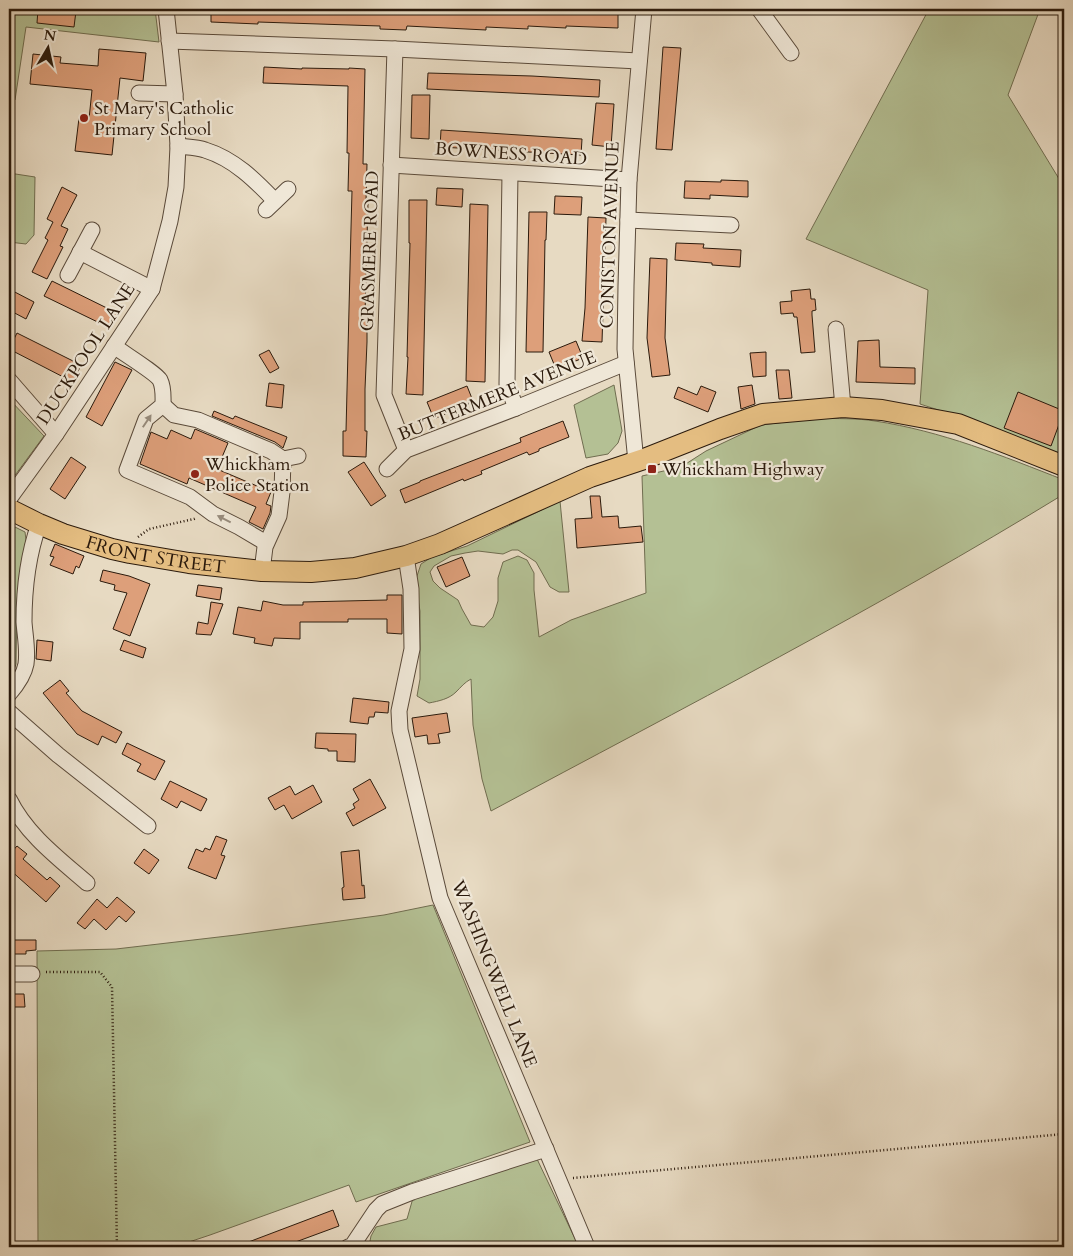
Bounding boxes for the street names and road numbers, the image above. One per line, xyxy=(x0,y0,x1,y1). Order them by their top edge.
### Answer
street label: BOWNESS ROAD xyxy=(434,136,588,172)
street label: CONISTON AVENUE xyxy=(594,141,626,329)
street label: GRASMERE ROAD xyxy=(355,170,385,332)
street label: DUCKPOOL LANE xyxy=(31,278,141,430)
street label: BUTTERMERE AVENUE xyxy=(394,345,600,447)
street label: FRONT STREET xyxy=(83,529,227,579)
street label: WASHINGWELL LANE xyxy=(445,876,543,1072)

